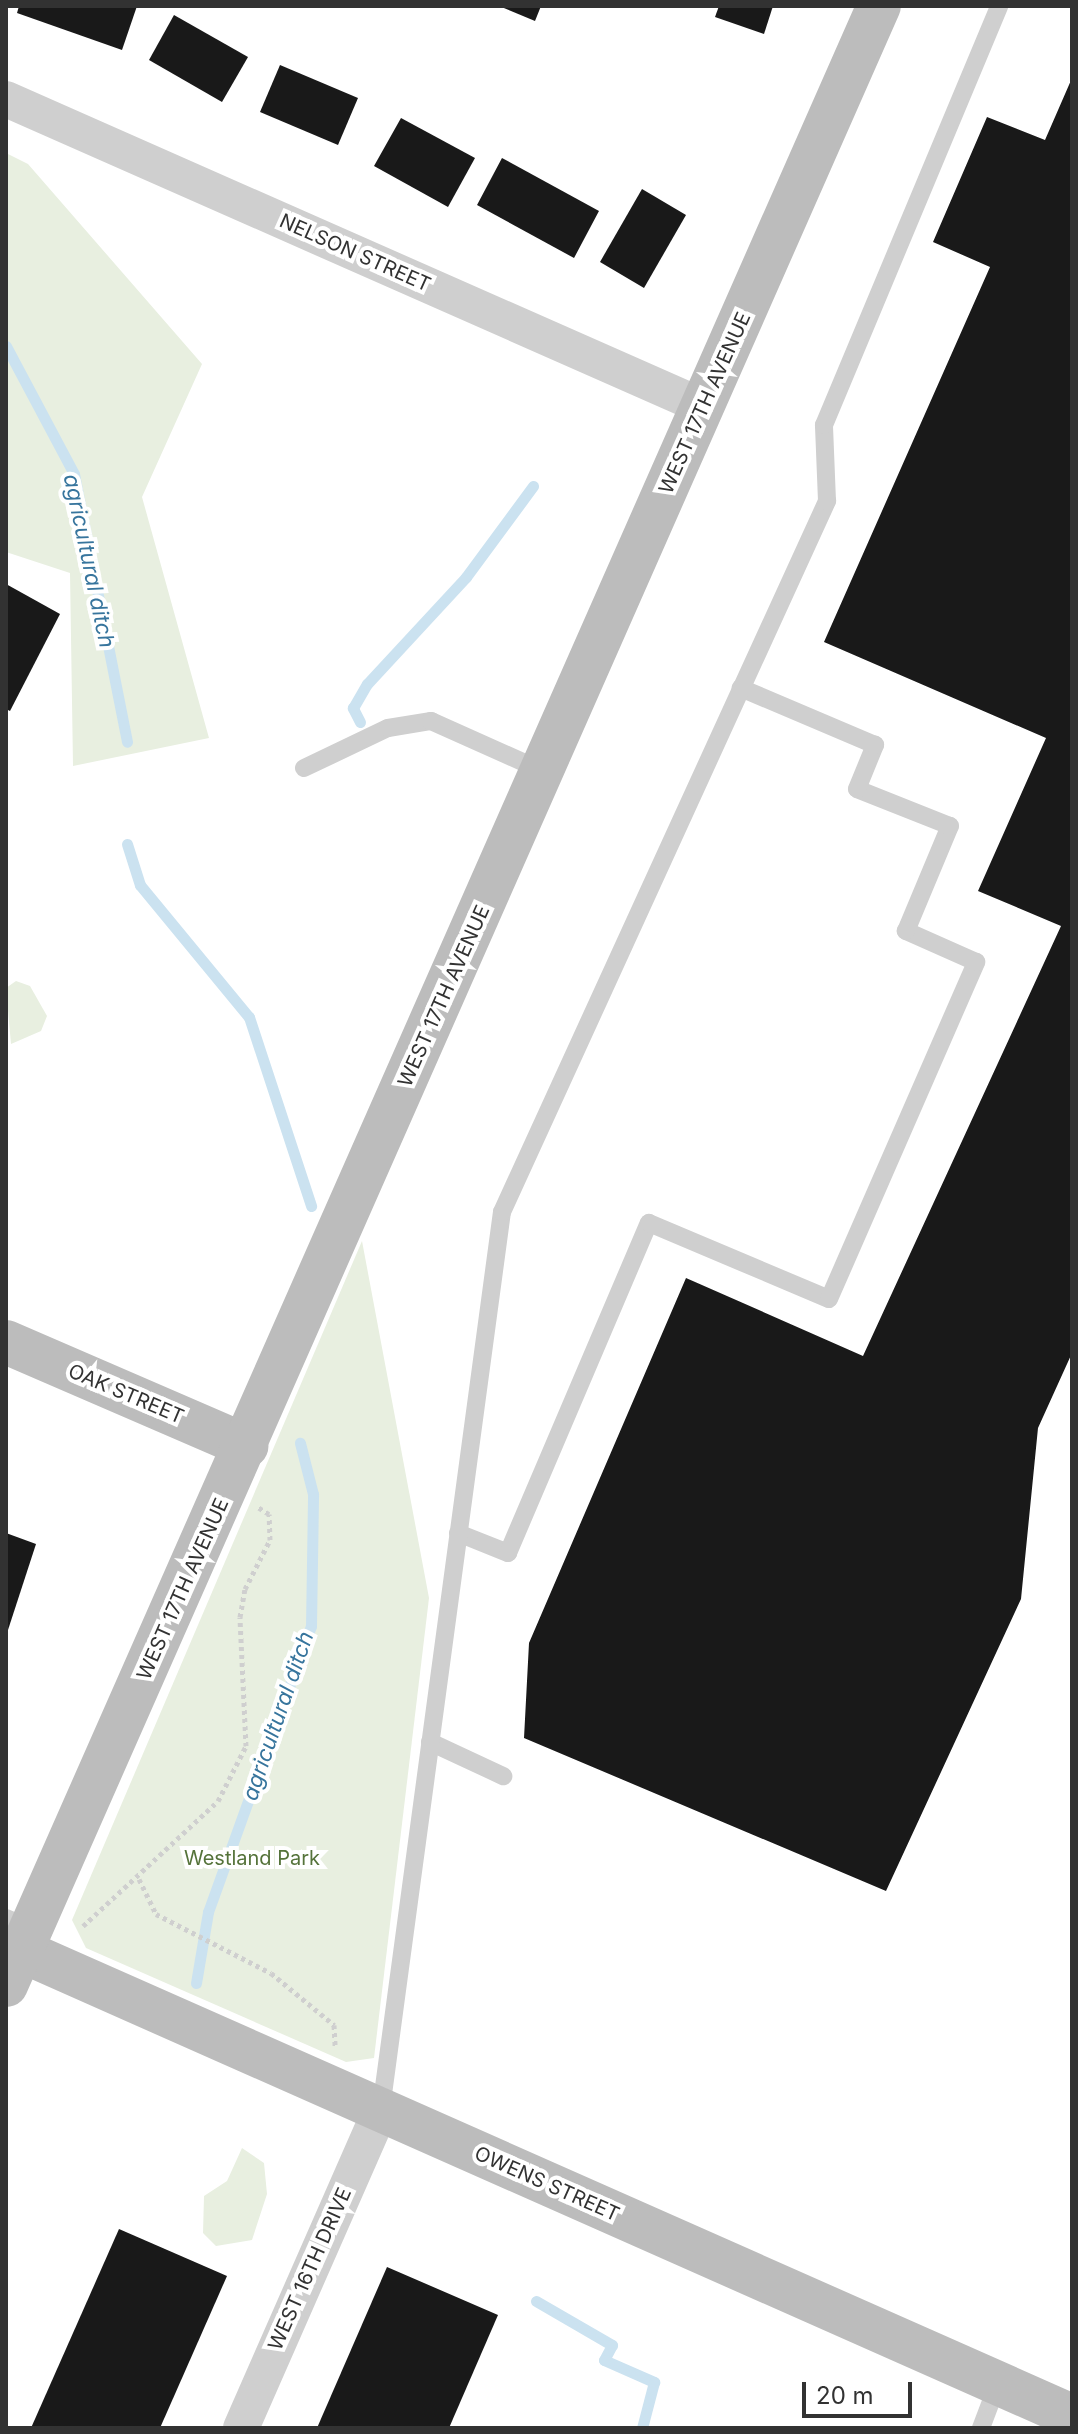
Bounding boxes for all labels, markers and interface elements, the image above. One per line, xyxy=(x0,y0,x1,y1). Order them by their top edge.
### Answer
street label: NELSON STREET xyxy=(276,209,434,297)
street label: WEST 17TH AVENUE xyxy=(654,309,756,497)
water label: agricultural ditch xyxy=(58,472,120,650)
street label: WEST 17TH AVENUE xyxy=(393,902,495,1090)
street label: OAK STREET xyxy=(65,1359,187,1429)
street label: WEST 17TH AVENUE xyxy=(132,1495,234,1683)
water label: agricultural ditch xyxy=(237,1628,319,1804)
park label: Westland Park xyxy=(184,1846,320,1870)
street label: OWENS STREET xyxy=(471,2141,623,2227)
street label: WEST 16TH DRIVE xyxy=(263,2184,357,2354)
scale bar xyxy=(806,2366,916,2416)
text: 20 m xyxy=(816,2381,874,2410)

